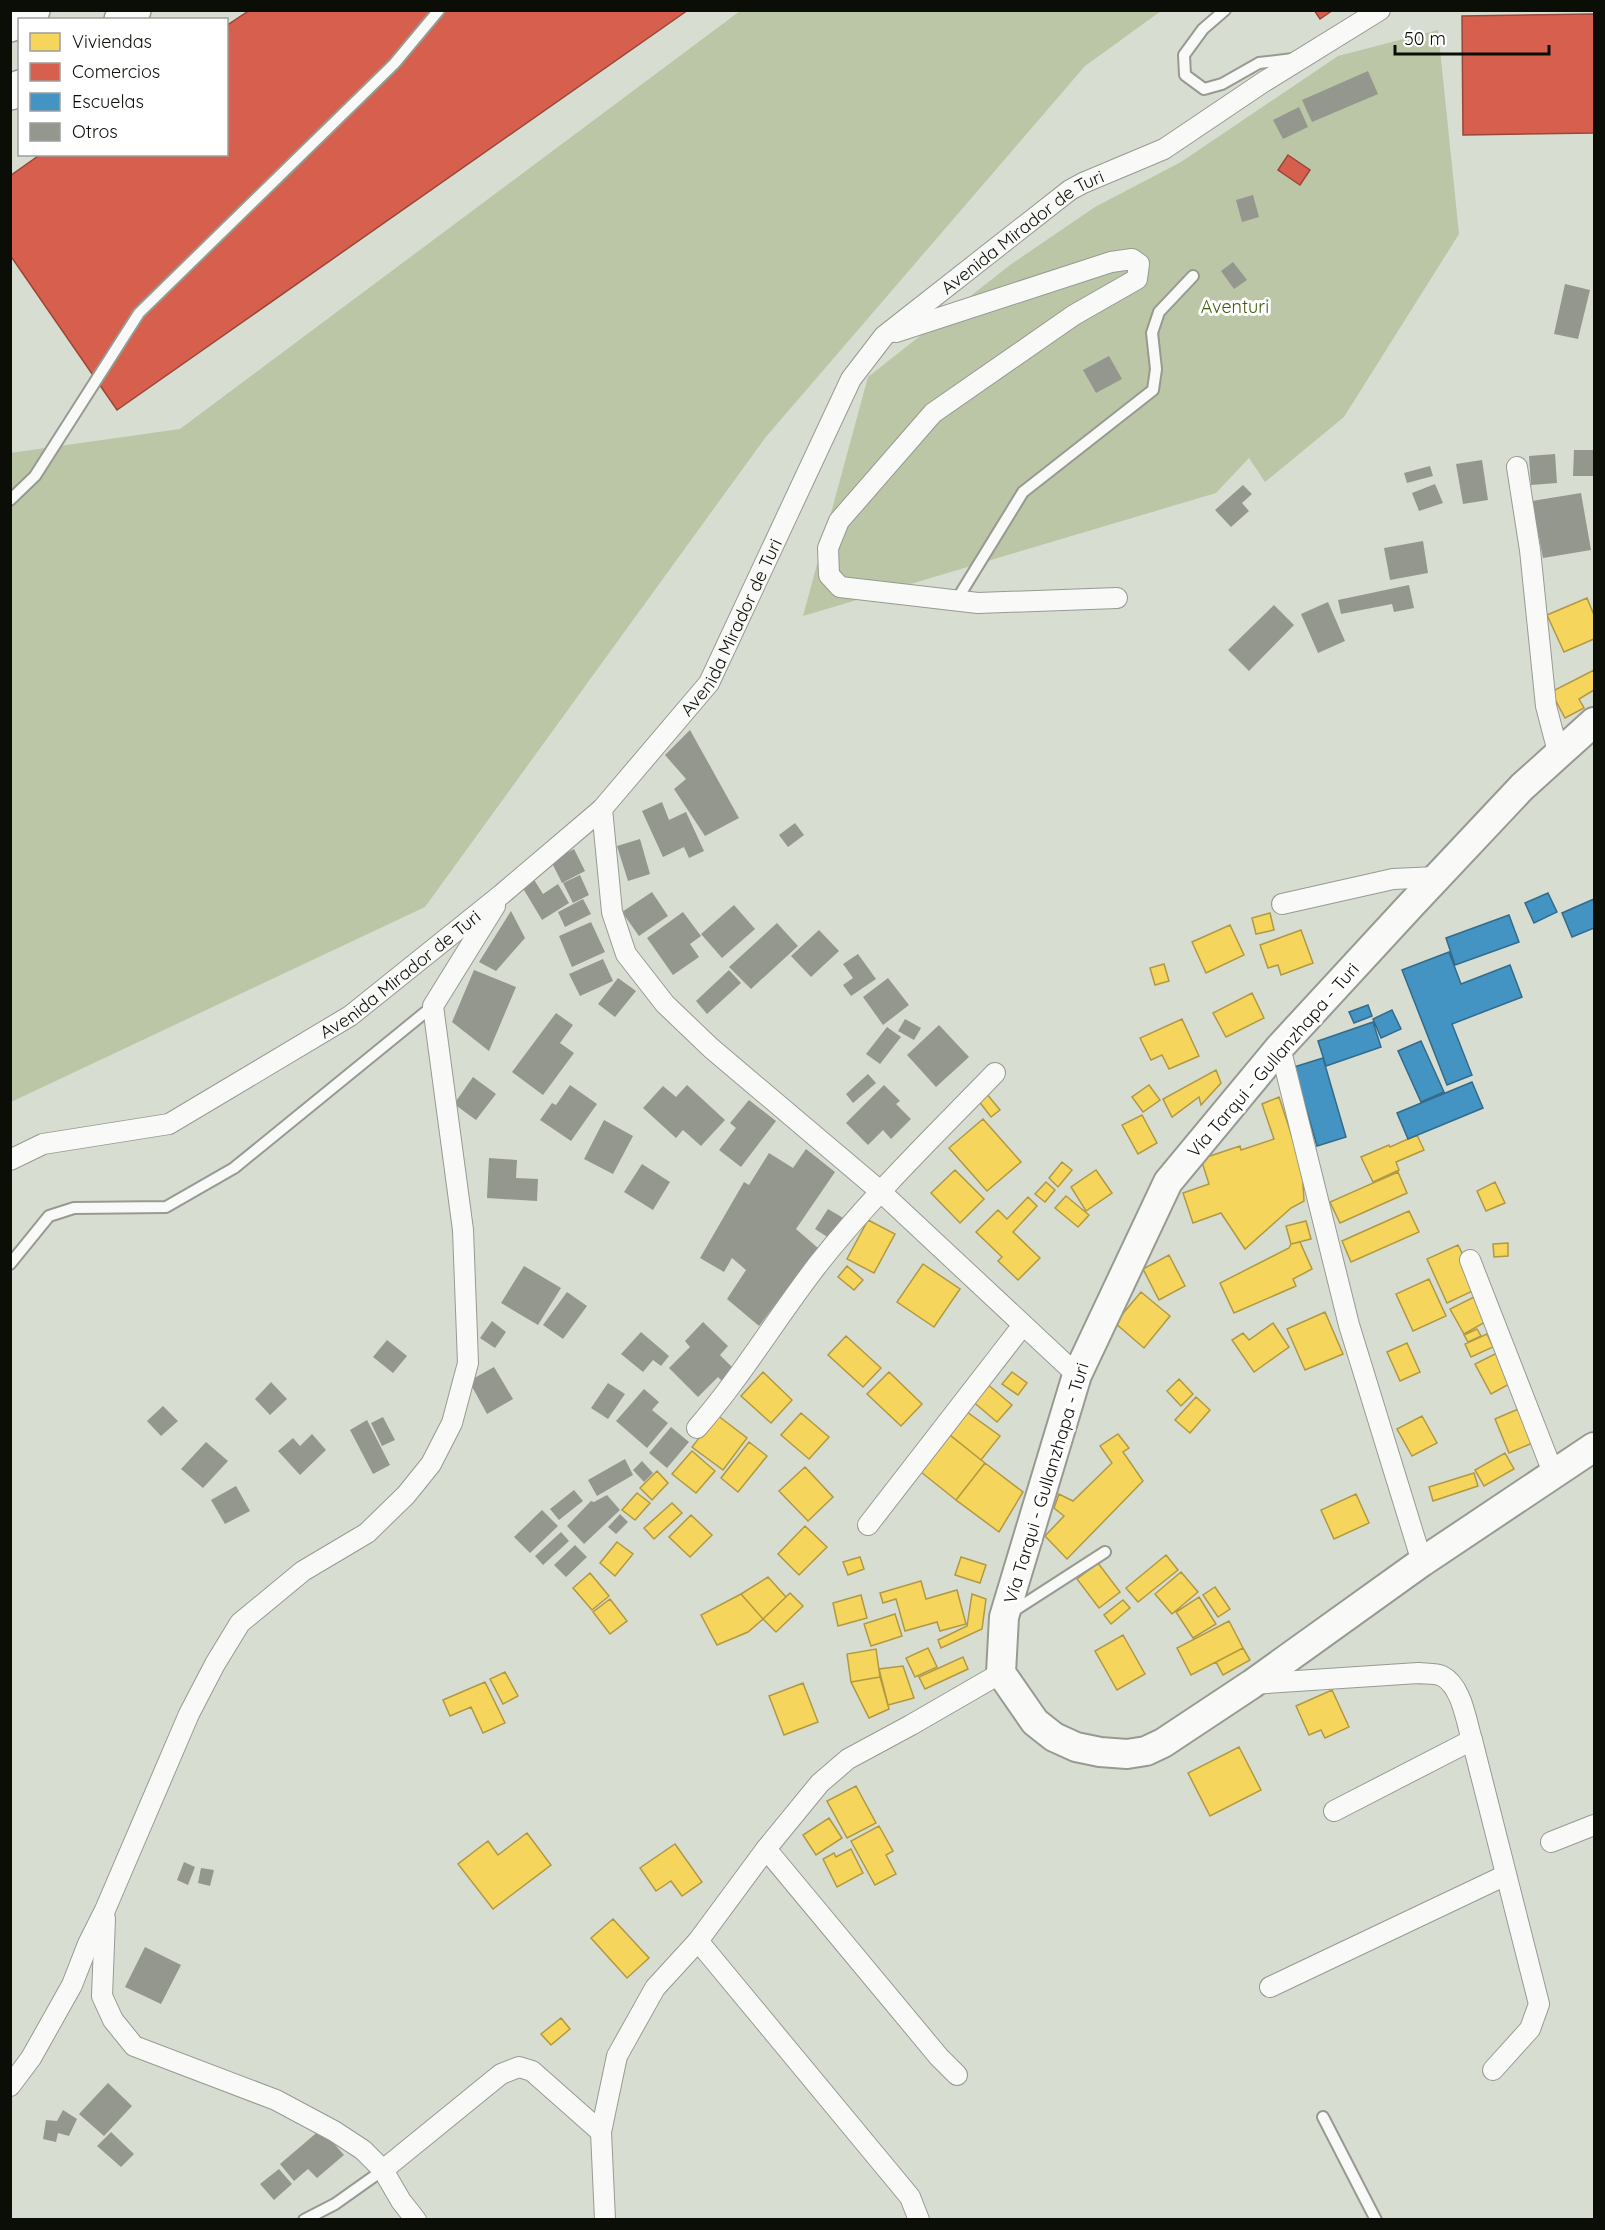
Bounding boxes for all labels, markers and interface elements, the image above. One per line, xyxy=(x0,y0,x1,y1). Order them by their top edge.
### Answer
legend xyxy=(18,18,228,156)
scale bar xyxy=(1395,18,1550,56)
text: 50 m xyxy=(1404,27,1446,50)
text: Viviendas xyxy=(72,30,152,53)
text: Comercios xyxy=(72,60,160,83)
text: Escuelas xyxy=(72,90,144,113)
text: Otros xyxy=(72,120,118,143)
street label: Avenida Mirador de Turi xyxy=(936,164,1107,299)
park label: Aventuri xyxy=(1201,295,1269,318)
street label: Avenida Mirador de Turi xyxy=(675,535,786,720)
street label: Avenida Mirador de Turi xyxy=(315,905,485,1043)
street label: Vía Tarqui - Gullanzhapa - Turi xyxy=(1182,958,1364,1162)
street label: Vía Tarqui - Gullanzhapa - Turi xyxy=(998,1360,1094,1606)

